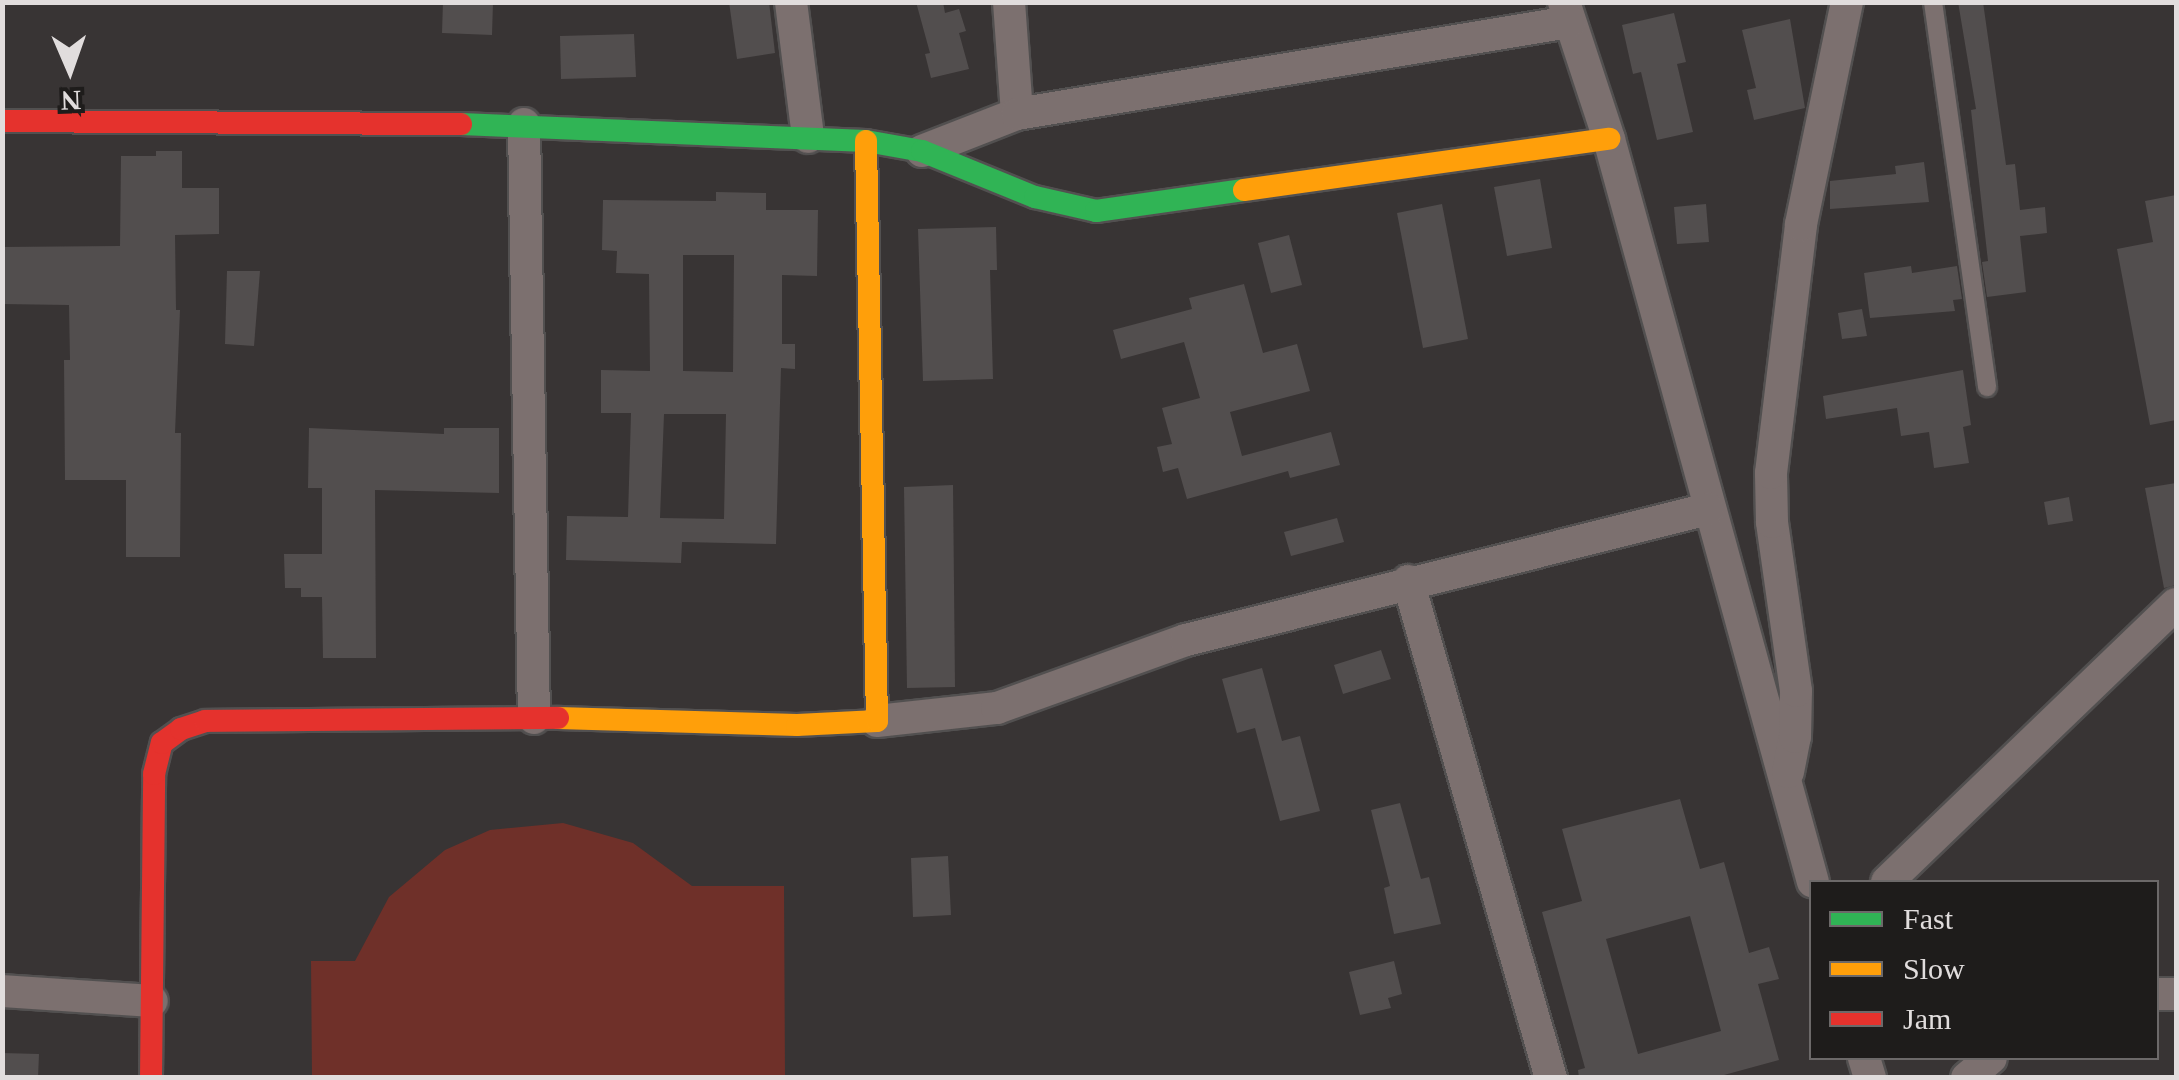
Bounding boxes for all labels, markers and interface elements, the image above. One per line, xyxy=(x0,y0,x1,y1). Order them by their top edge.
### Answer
north arrow xyxy=(20,20,120,120)
text: N xyxy=(60,85,82,116)
legend xyxy=(1809,880,2159,1060)
text: Fast xyxy=(1903,902,1953,935)
text: Slow xyxy=(1903,952,1965,985)
text: Jam xyxy=(1903,1002,1951,1035)

